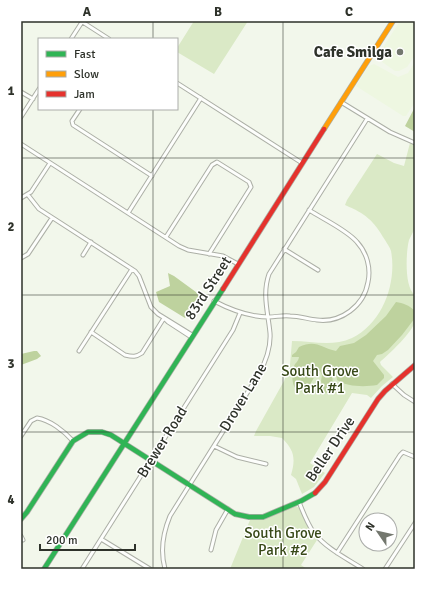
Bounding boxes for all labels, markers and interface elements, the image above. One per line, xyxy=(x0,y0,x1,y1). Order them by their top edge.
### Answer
text: A xyxy=(83,4,92,20)
text: B xyxy=(214,4,222,20)
text: C xyxy=(345,4,353,20)
legend xyxy=(38,38,178,110)
place label: Cafe Smilga xyxy=(314,43,392,61)
text: Fast xyxy=(74,47,95,62)
marker: Cafe Smilga xyxy=(395,47,405,57)
text: Slow xyxy=(74,67,99,82)
text: 1 xyxy=(7,83,15,99)
text: Jam xyxy=(74,87,95,102)
text: 2 xyxy=(7,219,15,235)
street label: 83rd Street xyxy=(181,253,235,323)
text: 3 xyxy=(7,356,15,372)
street label: Drover Lane xyxy=(216,360,270,434)
park label: South Grove Park #1 xyxy=(281,362,359,397)
street label: Brewer Road xyxy=(133,403,191,481)
street label: Beller Drive xyxy=(302,413,358,485)
text: 4 xyxy=(7,492,15,508)
north arrow xyxy=(358,512,398,552)
text: N xyxy=(363,520,378,533)
park label: South Grove Park #2 xyxy=(244,524,322,559)
scale bar xyxy=(40,526,135,552)
text: 200 m xyxy=(46,533,78,548)

